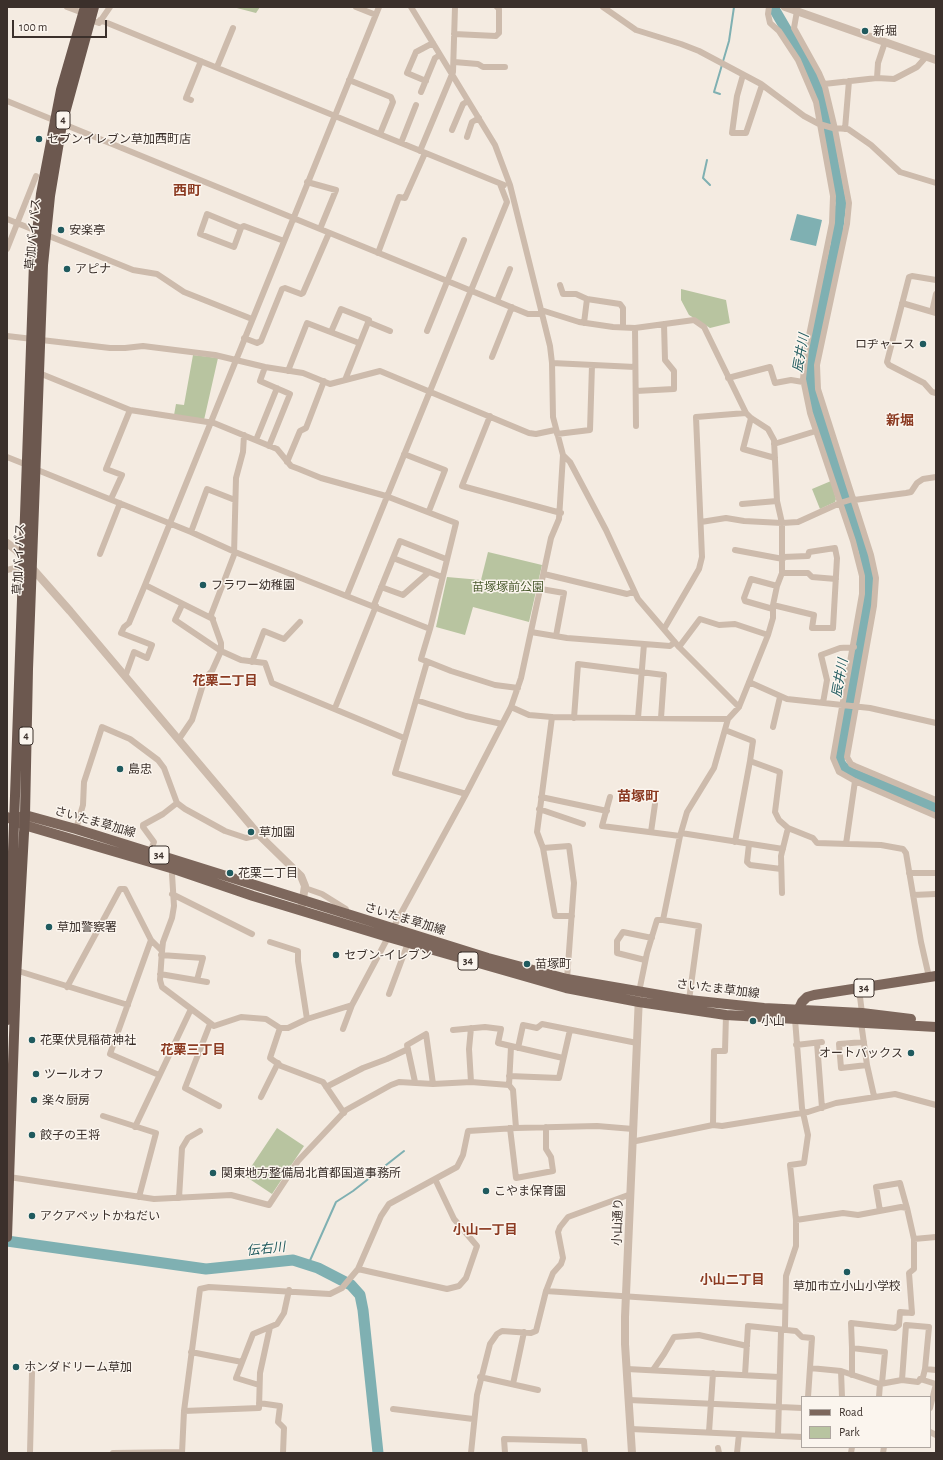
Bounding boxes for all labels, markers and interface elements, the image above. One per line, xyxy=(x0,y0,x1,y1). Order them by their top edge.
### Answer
scale bar xyxy=(14,12,109,38)
text: 100 m xyxy=(19,21,47,33)
place label: 新堀 xyxy=(873,24,897,38)
marker: 新堀 xyxy=(860,26,870,36)
road number: 4 xyxy=(56,111,70,129)
place label: セブンイレブン草加西町店 xyxy=(47,132,191,146)
marker: セブンイレブン草加西町店 xyxy=(34,134,44,144)
district label: 西町 xyxy=(173,183,201,199)
street label: 草加バイパス xyxy=(23,198,43,270)
place label: 安楽亭 xyxy=(69,223,105,237)
marker: 安楽亭 xyxy=(56,225,66,235)
place label: アピナ xyxy=(75,262,111,276)
marker: アピナ xyxy=(62,264,72,274)
water label: 辰井川 xyxy=(790,332,812,374)
place label: ロヂャース xyxy=(855,337,915,351)
marker: ロヂャース xyxy=(918,339,928,349)
district label: 新堀 xyxy=(886,413,914,429)
street label: 草加バイパス xyxy=(11,523,27,595)
place label: フラワー幼稚園 xyxy=(211,578,295,592)
marker: フラワー幼稚園 xyxy=(198,580,208,590)
park label: 苗塚塚前公園 xyxy=(472,580,544,594)
water label: 辰井川 xyxy=(829,657,851,699)
district label: 花栗二丁目 xyxy=(193,673,257,689)
road number: 4 xyxy=(19,727,33,745)
place label: 島忠 xyxy=(128,762,152,776)
marker: 島忠 xyxy=(115,764,125,774)
district label: 苗塚町 xyxy=(617,789,659,805)
street label: さいたま草加線 xyxy=(53,804,137,840)
place label: 草加園 xyxy=(259,825,295,839)
marker: 草加園 xyxy=(246,827,256,837)
road number: 34 xyxy=(149,846,169,864)
place label: 花栗二丁目 xyxy=(238,866,298,880)
marker: 花栗二丁目 xyxy=(225,868,235,878)
street label: さいたま草加線 xyxy=(363,900,447,938)
place label: 草加警察署 xyxy=(57,920,117,934)
marker: 草加警察署 xyxy=(44,922,54,932)
place label: セブン-イレブン xyxy=(344,948,432,962)
marker: セブン-イレブン xyxy=(331,950,341,960)
road number: 34 xyxy=(458,952,478,970)
place label: 苗塚町 xyxy=(535,957,571,971)
marker: 苗塚町 xyxy=(522,959,532,969)
street label: さいたま草加線 xyxy=(675,977,761,1001)
road number: 34 xyxy=(854,979,874,997)
place label: 小山 xyxy=(761,1014,785,1028)
marker: 小山 xyxy=(748,1016,758,1026)
place label: 花栗伏見稲荷神社 xyxy=(40,1033,136,1047)
marker: 花栗伏見稲荷神社 xyxy=(27,1035,37,1045)
district label: 花栗三丁目 xyxy=(161,1042,225,1058)
place label: オートバックス xyxy=(819,1046,903,1060)
marker: オートバックス xyxy=(906,1048,916,1058)
place label: ツールオフ xyxy=(44,1067,104,1081)
marker: ツールオフ xyxy=(31,1069,41,1079)
place label: 楽々厨房 xyxy=(42,1093,90,1107)
marker: 楽々厨房 xyxy=(29,1095,39,1105)
place label: 餃子の王将 xyxy=(40,1128,100,1142)
marker: 餃子の王将 xyxy=(27,1130,37,1140)
place label: 関東地方整備局北首都国道事務所 xyxy=(221,1166,401,1180)
marker: 関東地方整備局北首都国道事務所 xyxy=(208,1168,218,1178)
place label: こやま保育園 xyxy=(494,1184,566,1198)
marker: こやま保育園 xyxy=(481,1186,491,1196)
street label: 小山通り xyxy=(610,1198,626,1246)
place label: アクアペットかねだい xyxy=(40,1209,160,1223)
marker: アクアペットかねだい xyxy=(27,1211,37,1221)
district label: 小山一丁目 xyxy=(453,1222,517,1238)
water label: 伝右川 xyxy=(246,1239,286,1259)
marker: 草加市立小山小学校 xyxy=(842,1267,852,1277)
district label: 小山二丁目 xyxy=(700,1272,764,1288)
place label: 草加市立小山小学校 xyxy=(793,1279,901,1293)
place label: ホンダドリーム草加 xyxy=(24,1360,132,1374)
marker: ホンダドリーム草加 xyxy=(11,1362,21,1372)
legend xyxy=(801,1396,931,1448)
text: Road xyxy=(839,1406,863,1418)
text: Park xyxy=(839,1426,860,1438)

